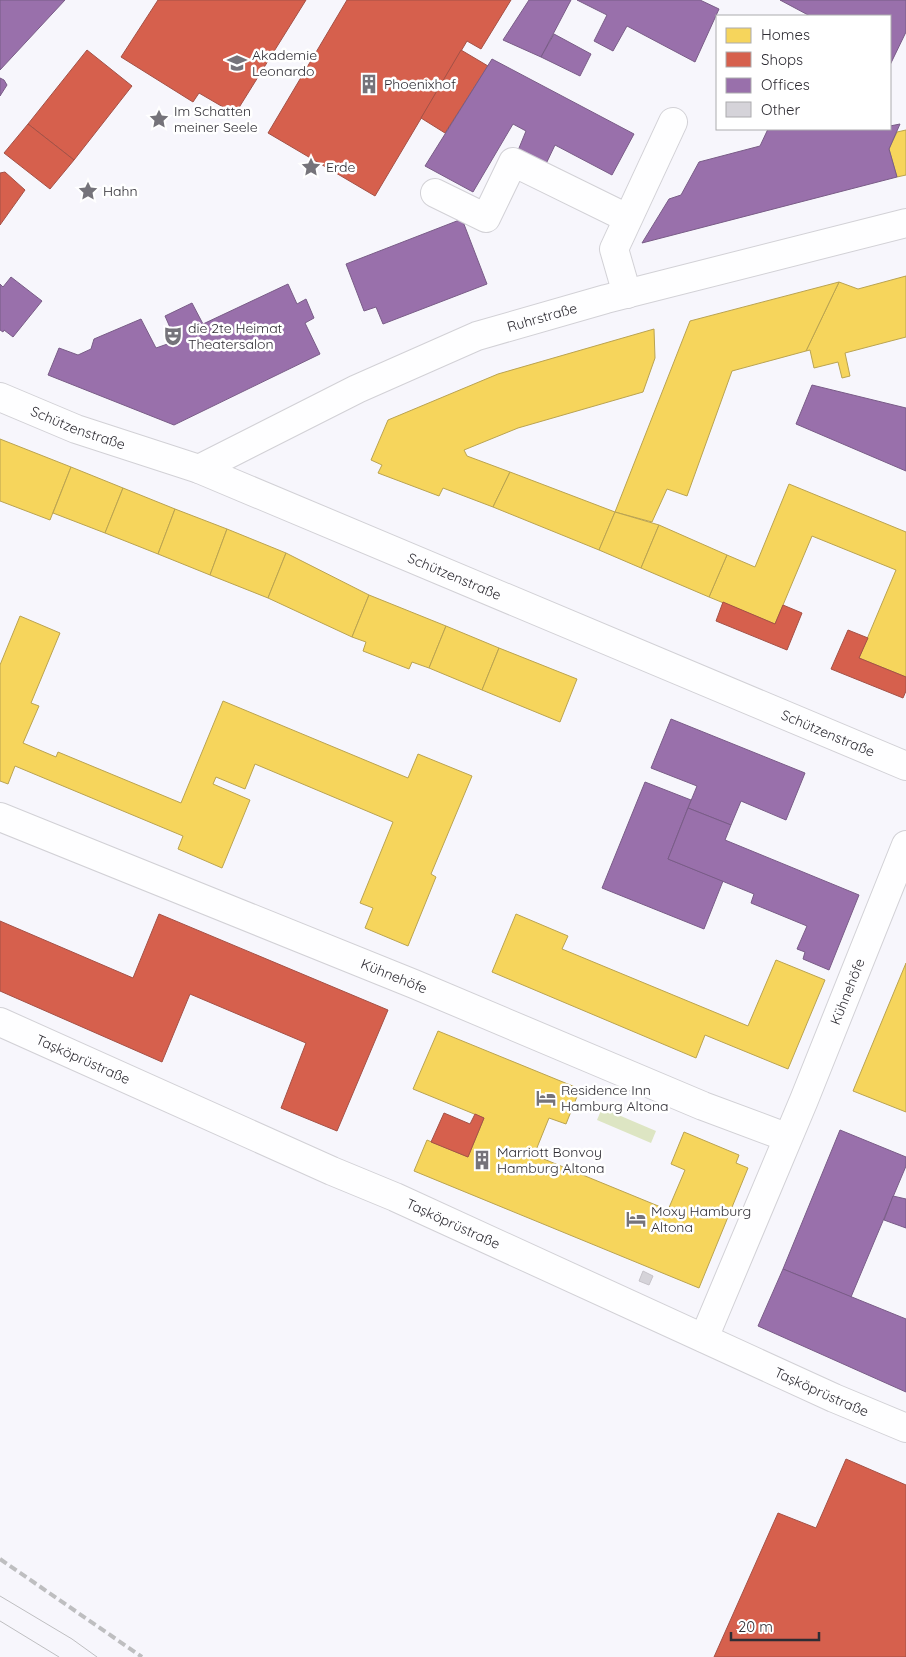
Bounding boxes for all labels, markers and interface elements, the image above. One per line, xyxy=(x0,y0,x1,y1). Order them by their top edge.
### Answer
legend xyxy=(716,15,891,130)
text: Homes xyxy=(761,25,810,44)
place label: Akademie Leonardo xyxy=(252,46,317,80)
text: Shops xyxy=(761,50,803,69)
school or university icon: Akademie Leonardo xyxy=(226,52,248,74)
building icon: Phoenixhof xyxy=(358,73,380,95)
place label: Phoenixhof xyxy=(384,75,456,93)
text: Offices xyxy=(761,75,810,94)
text: Other xyxy=(761,100,801,119)
place label: Im Schatten meiner Seele xyxy=(174,102,258,136)
place icon: Im Schatten meiner Seele xyxy=(148,108,170,130)
place icon: Erde xyxy=(300,156,322,178)
place label: Erde xyxy=(326,158,356,176)
place icon: Hahn xyxy=(77,180,99,202)
place label: Hahn xyxy=(103,182,138,200)
street label: Ruhrstraße xyxy=(505,299,579,336)
place label: die 2te Heimat Theatersalon xyxy=(188,319,283,353)
theatre icon: die 2te Heimat Theatersalon xyxy=(162,325,184,347)
street label: Schützenstraße xyxy=(28,402,128,453)
street label: Schützenstraße xyxy=(405,549,504,604)
street label: Schützenstraße xyxy=(778,706,878,761)
street label: Kühnehöfe xyxy=(358,955,430,998)
street label: Kühnehöfe xyxy=(826,956,869,1027)
street label: Taşköprüstraße xyxy=(33,1030,133,1088)
place label: Residence Inn Hamburg Altona xyxy=(561,1081,668,1115)
hotel icon: Residence Inn Hamburg Altona xyxy=(535,1087,557,1109)
place label: Marriott Bonvoy Hamburg Altona xyxy=(497,1143,604,1177)
building icon: Marriott Bonvoy Hamburg Altona xyxy=(471,1149,493,1171)
street label: Taşköprüstraße xyxy=(403,1194,503,1253)
place label: Moxy Hamburg Altona xyxy=(651,1202,751,1236)
hotel icon: Moxy Hamburg Altona xyxy=(625,1208,647,1230)
street label: Taşköprüstraße xyxy=(772,1363,872,1420)
scale bar xyxy=(731,1610,818,1642)
text: 20 m xyxy=(738,1617,773,1636)

